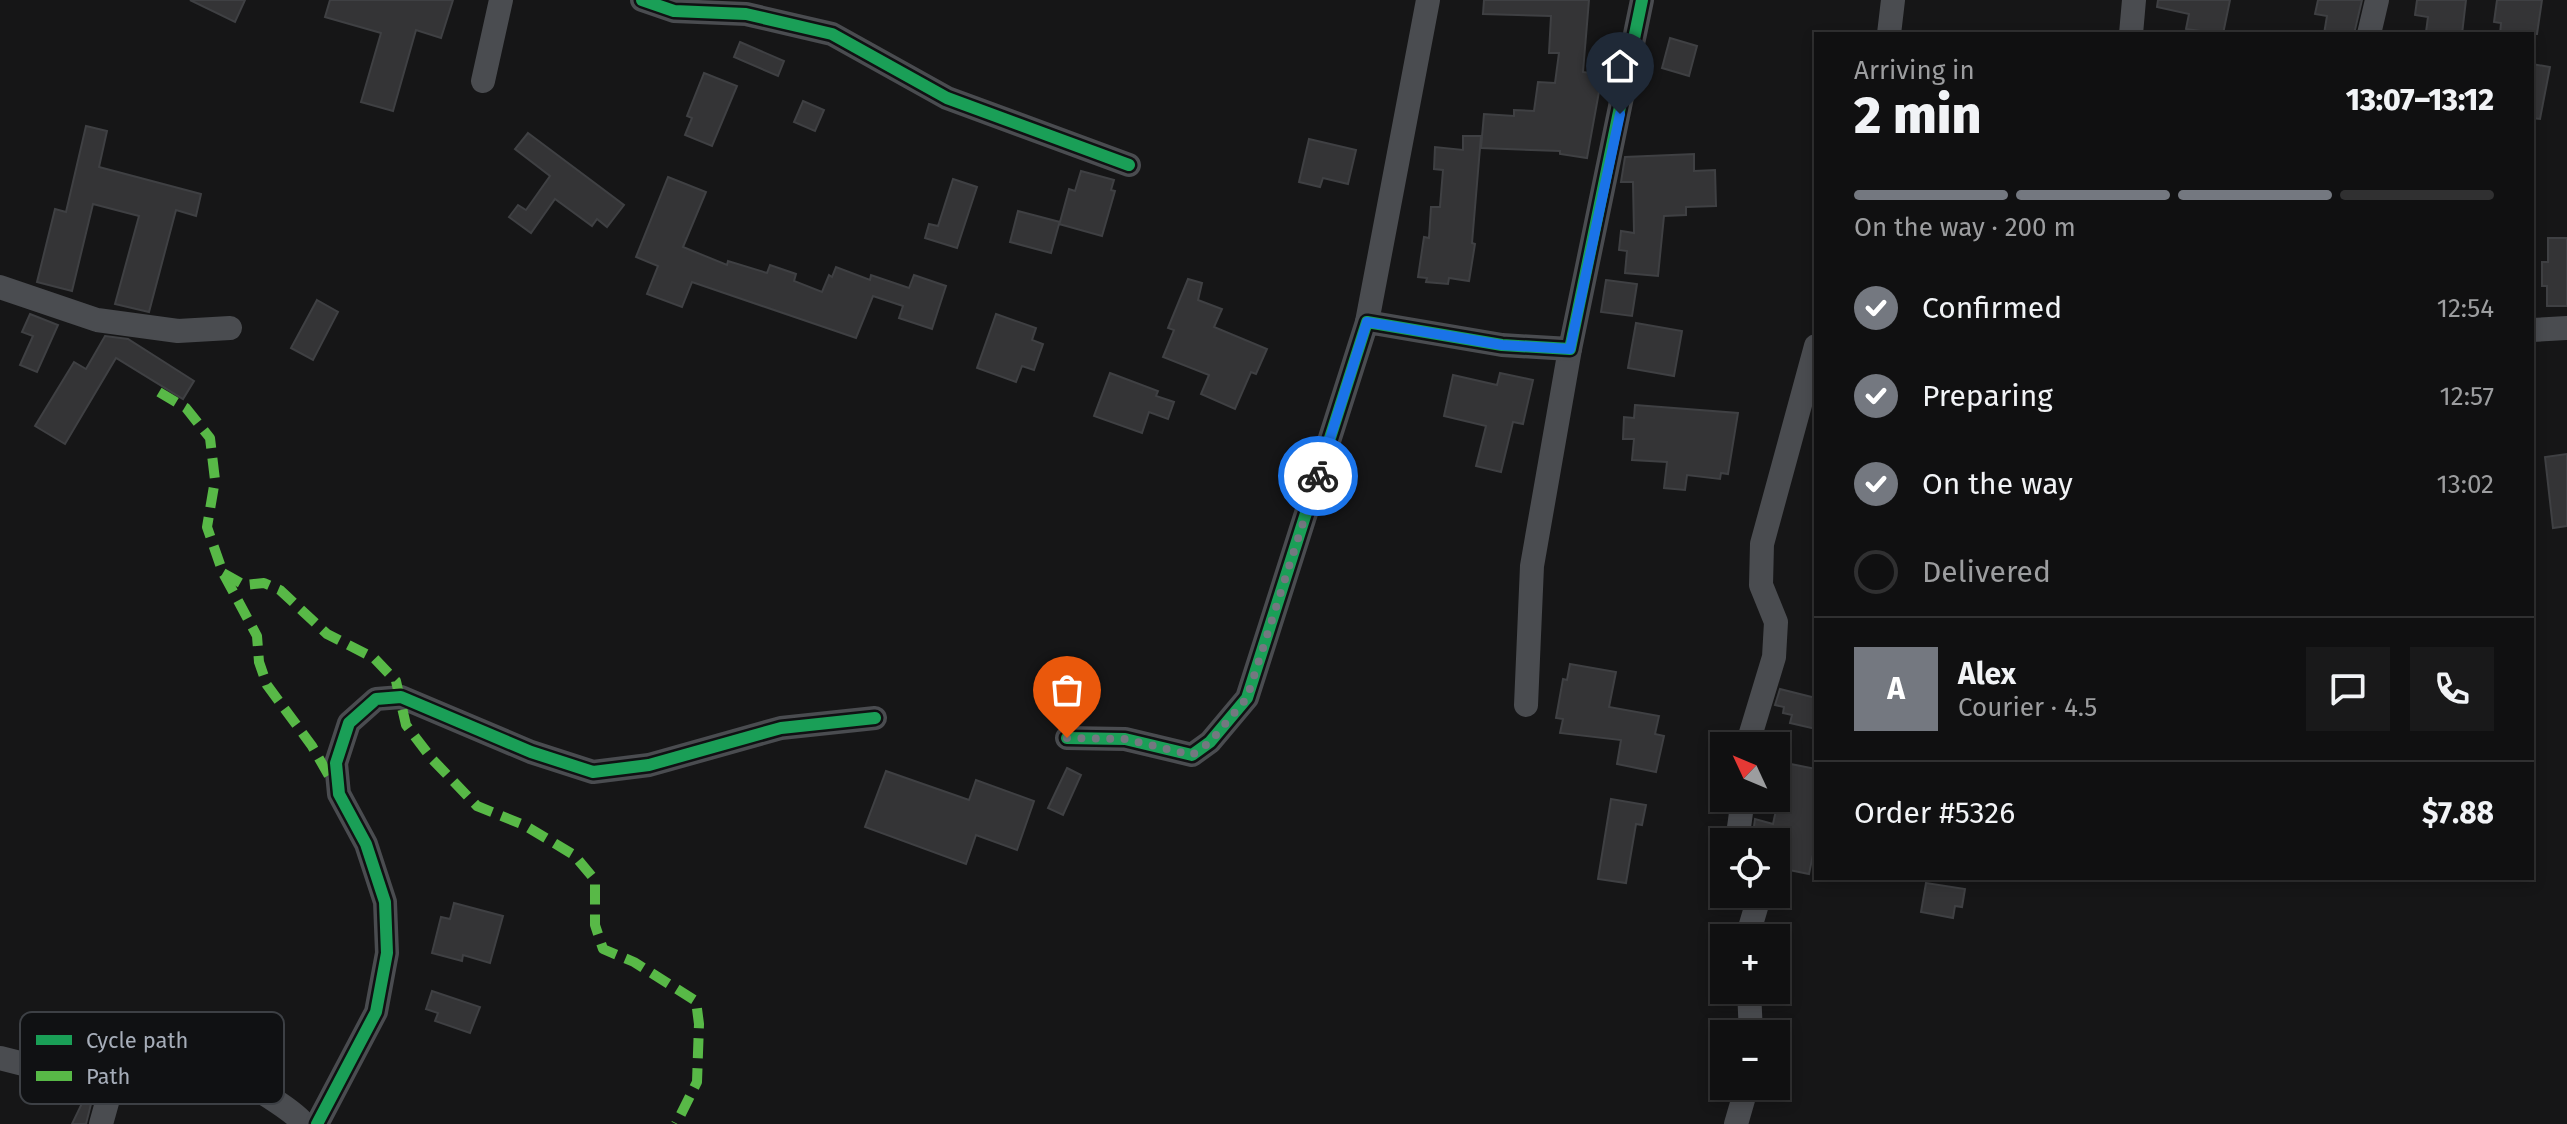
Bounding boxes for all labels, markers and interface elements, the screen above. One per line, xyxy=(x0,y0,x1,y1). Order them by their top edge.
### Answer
pin xyxy=(1586,32,1654,114)
icon: home xyxy=(1598,44,1642,88)
text: Arriving in xyxy=(1854,55,1975,86)
text: 13:07–13:12 xyxy=(2346,82,2494,118)
text: 2 min xyxy=(1854,84,1981,147)
text: On the way · 200 m xyxy=(1854,212,2076,243)
icon: check xyxy=(1854,286,1898,330)
text: Confirmed xyxy=(1922,290,2062,326)
text: 12:54 xyxy=(2437,293,2494,324)
icon: check xyxy=(1854,374,1898,418)
text: Preparing xyxy=(1922,378,2053,414)
text: 12:57 xyxy=(2440,381,2494,412)
courier xyxy=(1278,436,1358,516)
icon: bike xyxy=(1296,454,1340,498)
icon: check xyxy=(1854,462,1898,506)
text: On the way xyxy=(1922,466,2073,502)
text: 13:02 xyxy=(2436,469,2494,500)
text: Delivered xyxy=(1922,554,2051,590)
button: chat xyxy=(2306,647,2390,731)
button: phone xyxy=(2410,647,2494,731)
pin xyxy=(1033,656,1101,738)
text: Alex xyxy=(1958,656,2016,692)
icon: bag xyxy=(1045,668,1089,712)
text: A xyxy=(1887,671,1905,707)
text: Courier · 4.5 xyxy=(1958,692,2097,723)
north arrow xyxy=(1710,732,1790,812)
map controls xyxy=(1710,732,1790,1100)
text: Order #5326 xyxy=(1854,795,2015,831)
text: $7.88 xyxy=(2422,795,2494,831)
button: locate xyxy=(1710,828,1790,908)
button: + xyxy=(1710,924,1790,1004)
legend xyxy=(20,1012,284,1104)
button: − xyxy=(1710,1020,1790,1100)
text: Cycle path xyxy=(86,1027,188,1054)
text: Path xyxy=(86,1063,130,1090)

